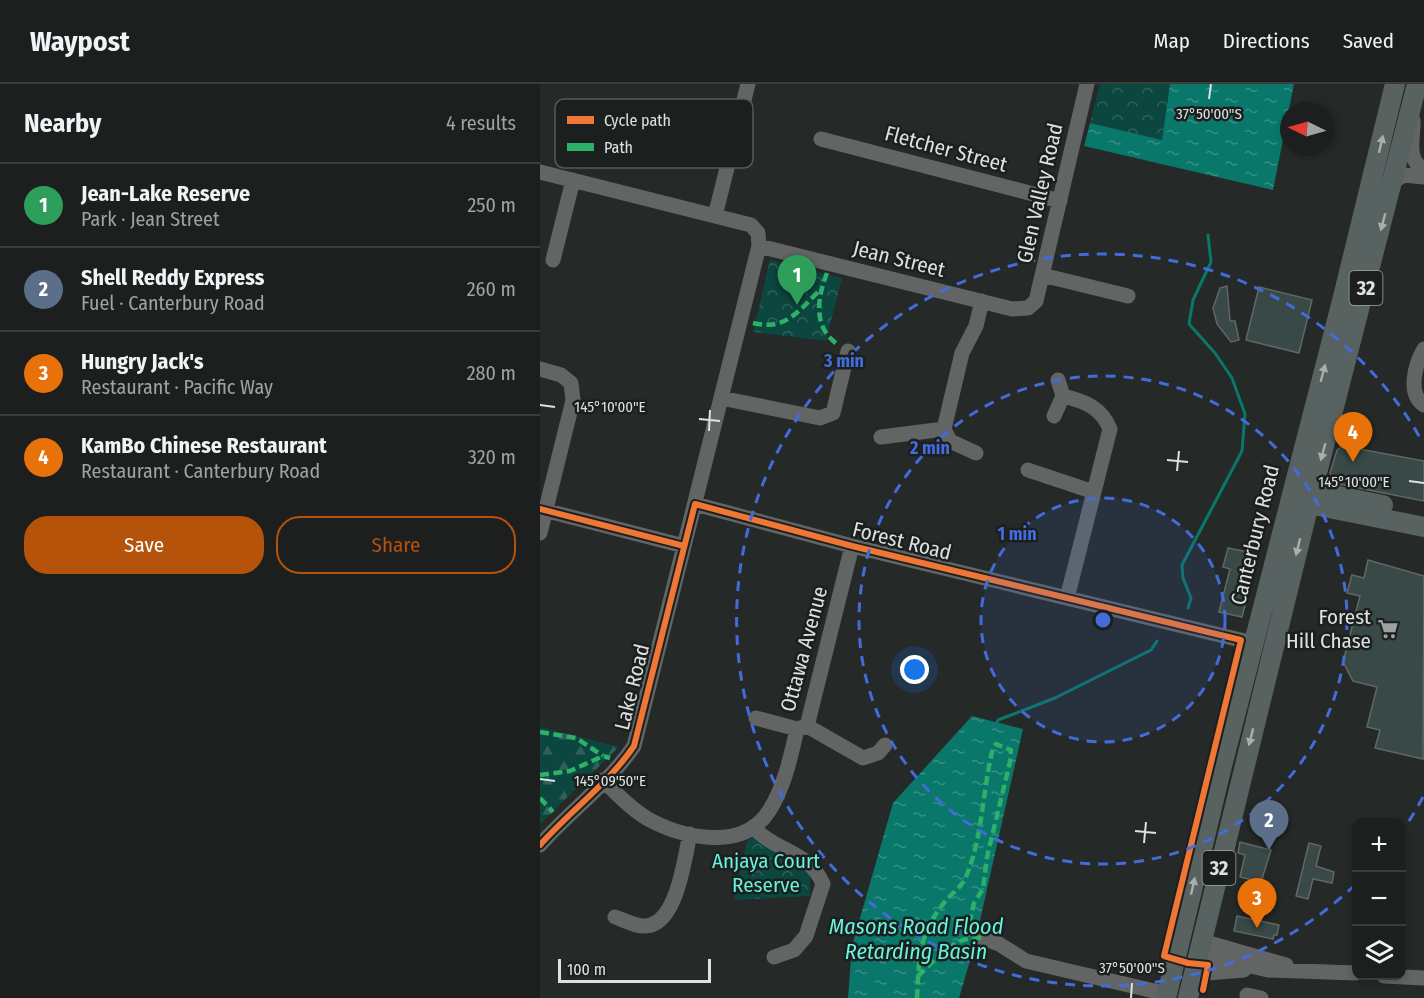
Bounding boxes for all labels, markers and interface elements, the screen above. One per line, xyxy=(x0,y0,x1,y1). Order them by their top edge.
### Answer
text: Waypost xyxy=(30,25,130,58)
text: Map xyxy=(1153,28,1190,54)
text: Directions xyxy=(1223,28,1310,54)
text: Saved xyxy=(1343,28,1394,54)
legend xyxy=(555,99,753,168)
north arrow xyxy=(1280,102,1334,156)
text: 37°50'00"S xyxy=(1176,105,1242,123)
text: Nearby xyxy=(24,108,101,139)
text: 4 results xyxy=(446,111,516,135)
text: Cycle path xyxy=(604,111,671,130)
street label: Fletcher Street xyxy=(882,120,1010,178)
street label: Glen Valley Road xyxy=(1011,120,1069,266)
one-way arrow xyxy=(1376,135,1386,153)
text: Path xyxy=(604,138,633,157)
text: Jean-Lake Reserve xyxy=(81,180,250,207)
text: 1 xyxy=(39,193,48,217)
text: 250 m xyxy=(468,193,516,217)
text: Park · Jean Street xyxy=(81,207,220,231)
one-way arrow xyxy=(1378,213,1388,232)
street label: Jean Street xyxy=(850,235,948,283)
pin: 1 xyxy=(778,256,816,305)
text: Shell Reddy Express xyxy=(81,264,264,291)
road number: 32 xyxy=(1350,271,1382,305)
text: 2 xyxy=(39,277,48,301)
text: 260 m xyxy=(467,277,516,301)
text: Fuel · Canterbury Road xyxy=(81,291,265,315)
text: Hungry Jack's xyxy=(81,348,204,375)
text: 3 min xyxy=(823,350,864,372)
text: 3 xyxy=(39,361,48,385)
text: 280 m xyxy=(467,361,516,385)
one-way arrow xyxy=(1318,364,1328,383)
text: Restaurant · Pacific Way xyxy=(81,375,273,399)
text: 145°10'00"E xyxy=(574,398,646,416)
pin: 4 xyxy=(1334,412,1372,462)
text: KamBo Chinese Restaurant xyxy=(81,432,327,459)
text: 2 min xyxy=(909,437,950,459)
one-way arrow xyxy=(1318,443,1327,461)
text: 4 xyxy=(38,445,49,469)
text: 320 m xyxy=(468,445,516,469)
text: Restaurant · Canterbury Road xyxy=(81,459,320,483)
street label: Canterbury Road xyxy=(1225,462,1285,608)
text: 145°10'00"E xyxy=(1318,473,1390,491)
button: Save xyxy=(24,516,264,574)
button: Share xyxy=(276,516,516,574)
street label: Forest Road xyxy=(850,516,954,566)
text: 1 min xyxy=(997,523,1037,545)
one-way arrow xyxy=(1293,538,1303,556)
street label: Ottawa Avenue xyxy=(775,583,833,715)
place label: Forest Hill Chase xyxy=(1286,604,1371,654)
centre of rings xyxy=(1093,610,1113,630)
supermarket icon: Forest Hill Chase xyxy=(1376,617,1400,641)
street label: Lake Road xyxy=(609,641,655,733)
your location xyxy=(900,655,929,684)
one-way arrow xyxy=(1246,727,1256,746)
text: 145°09'50"E xyxy=(574,772,646,790)
pin: 2 xyxy=(1250,800,1288,850)
map controls xyxy=(1352,818,1406,980)
button: + xyxy=(1352,818,1406,872)
park label: Anjaya Court Reserve xyxy=(712,848,820,898)
road number: 32 xyxy=(1202,851,1236,885)
button: − xyxy=(1352,872,1406,926)
one-way arrow xyxy=(1188,876,1198,895)
pin: 3 xyxy=(1238,878,1276,928)
water label: Masons Road Flood Retarding Basin xyxy=(829,913,1004,965)
button: layers xyxy=(1352,926,1406,980)
scale bar xyxy=(558,956,711,984)
text: 37°50'00"S xyxy=(1099,959,1165,977)
text: 100 m xyxy=(567,960,606,979)

